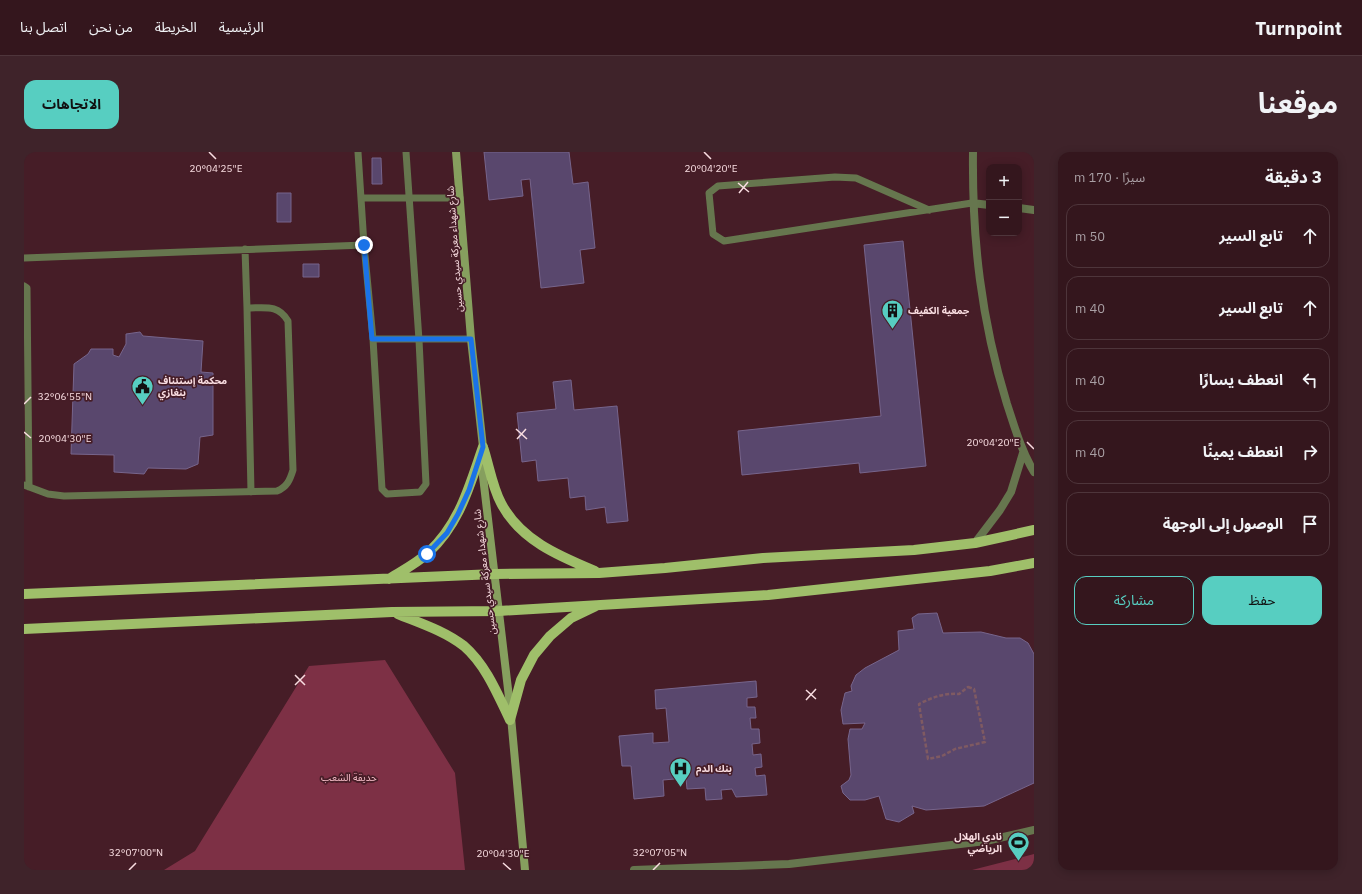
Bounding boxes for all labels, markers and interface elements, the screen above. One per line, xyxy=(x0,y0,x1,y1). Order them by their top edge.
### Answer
text: Turnpoint xyxy=(1255,16,1342,40)
text: اتصل بنا xyxy=(20,18,67,36)
text: من نحن xyxy=(89,18,133,36)
text: الخريطة xyxy=(155,18,197,36)
text: الرئيسية xyxy=(219,18,264,36)
button: الاتجاهات xyxy=(24,80,119,129)
text: موقعنا xyxy=(1258,84,1338,121)
text: 20°04'25"E xyxy=(189,162,243,175)
text: 20°04'20"E xyxy=(684,162,738,175)
map controls xyxy=(986,164,1022,236)
button: + xyxy=(986,164,1022,200)
text: 3 دقيقة xyxy=(1265,166,1322,188)
text: سيرًا · 170 m xyxy=(1074,169,1145,186)
street label: شارع شهداء معركة سيدي حسين xyxy=(444,185,467,313)
button: − xyxy=(986,200,1022,236)
icon: ahead xyxy=(1299,225,1321,247)
text: تابع السير xyxy=(1219,226,1283,245)
text: 50 m xyxy=(1075,228,1105,245)
route end xyxy=(355,236,373,254)
building icon: جمعية الكفيف xyxy=(879,297,905,330)
icon: ahead xyxy=(1299,297,1321,319)
text: تابع السير xyxy=(1219,298,1283,317)
text: 40 m xyxy=(1075,300,1105,317)
place label: جمعية الكفيف xyxy=(908,304,970,317)
icon: left xyxy=(1299,369,1321,391)
text: انعطف يسارًا xyxy=(1199,370,1283,389)
text: 40 m xyxy=(1075,372,1105,389)
public building icon: محكمة إستئناف بنغازي xyxy=(129,373,155,406)
place label: محكمة إستئناف بنغازي xyxy=(158,374,227,401)
text: 32°06'55"N xyxy=(38,390,92,403)
text: 20°04'30"E xyxy=(38,432,92,445)
text: 20°04'20"E xyxy=(966,436,1020,449)
icon: right xyxy=(1299,441,1321,463)
text: انعطف يمينًا xyxy=(1203,442,1283,461)
text: 40 m xyxy=(1075,444,1105,461)
street label: شارع شهداء معركة سيدي حسين xyxy=(470,508,500,636)
icon: arrive xyxy=(1299,513,1321,535)
text: الوصول إلى الوجهة xyxy=(1163,514,1283,533)
route start xyxy=(418,545,436,563)
button: مشاركة xyxy=(1074,576,1194,625)
button: حفظ xyxy=(1202,576,1322,625)
hospital icon: بنك الدم xyxy=(667,755,693,788)
place label: بنك الدم xyxy=(696,762,732,776)
park label: حديقة الشعب xyxy=(321,771,377,784)
sports icon: نادي الهلال الرياضي xyxy=(1005,829,1031,862)
place label: نادي الهلال الرياضي xyxy=(954,830,1002,857)
text: 32°07'00"N xyxy=(109,846,163,859)
text: 32°07'05"N xyxy=(633,846,687,859)
text: 20°04'30"E xyxy=(476,847,530,860)

